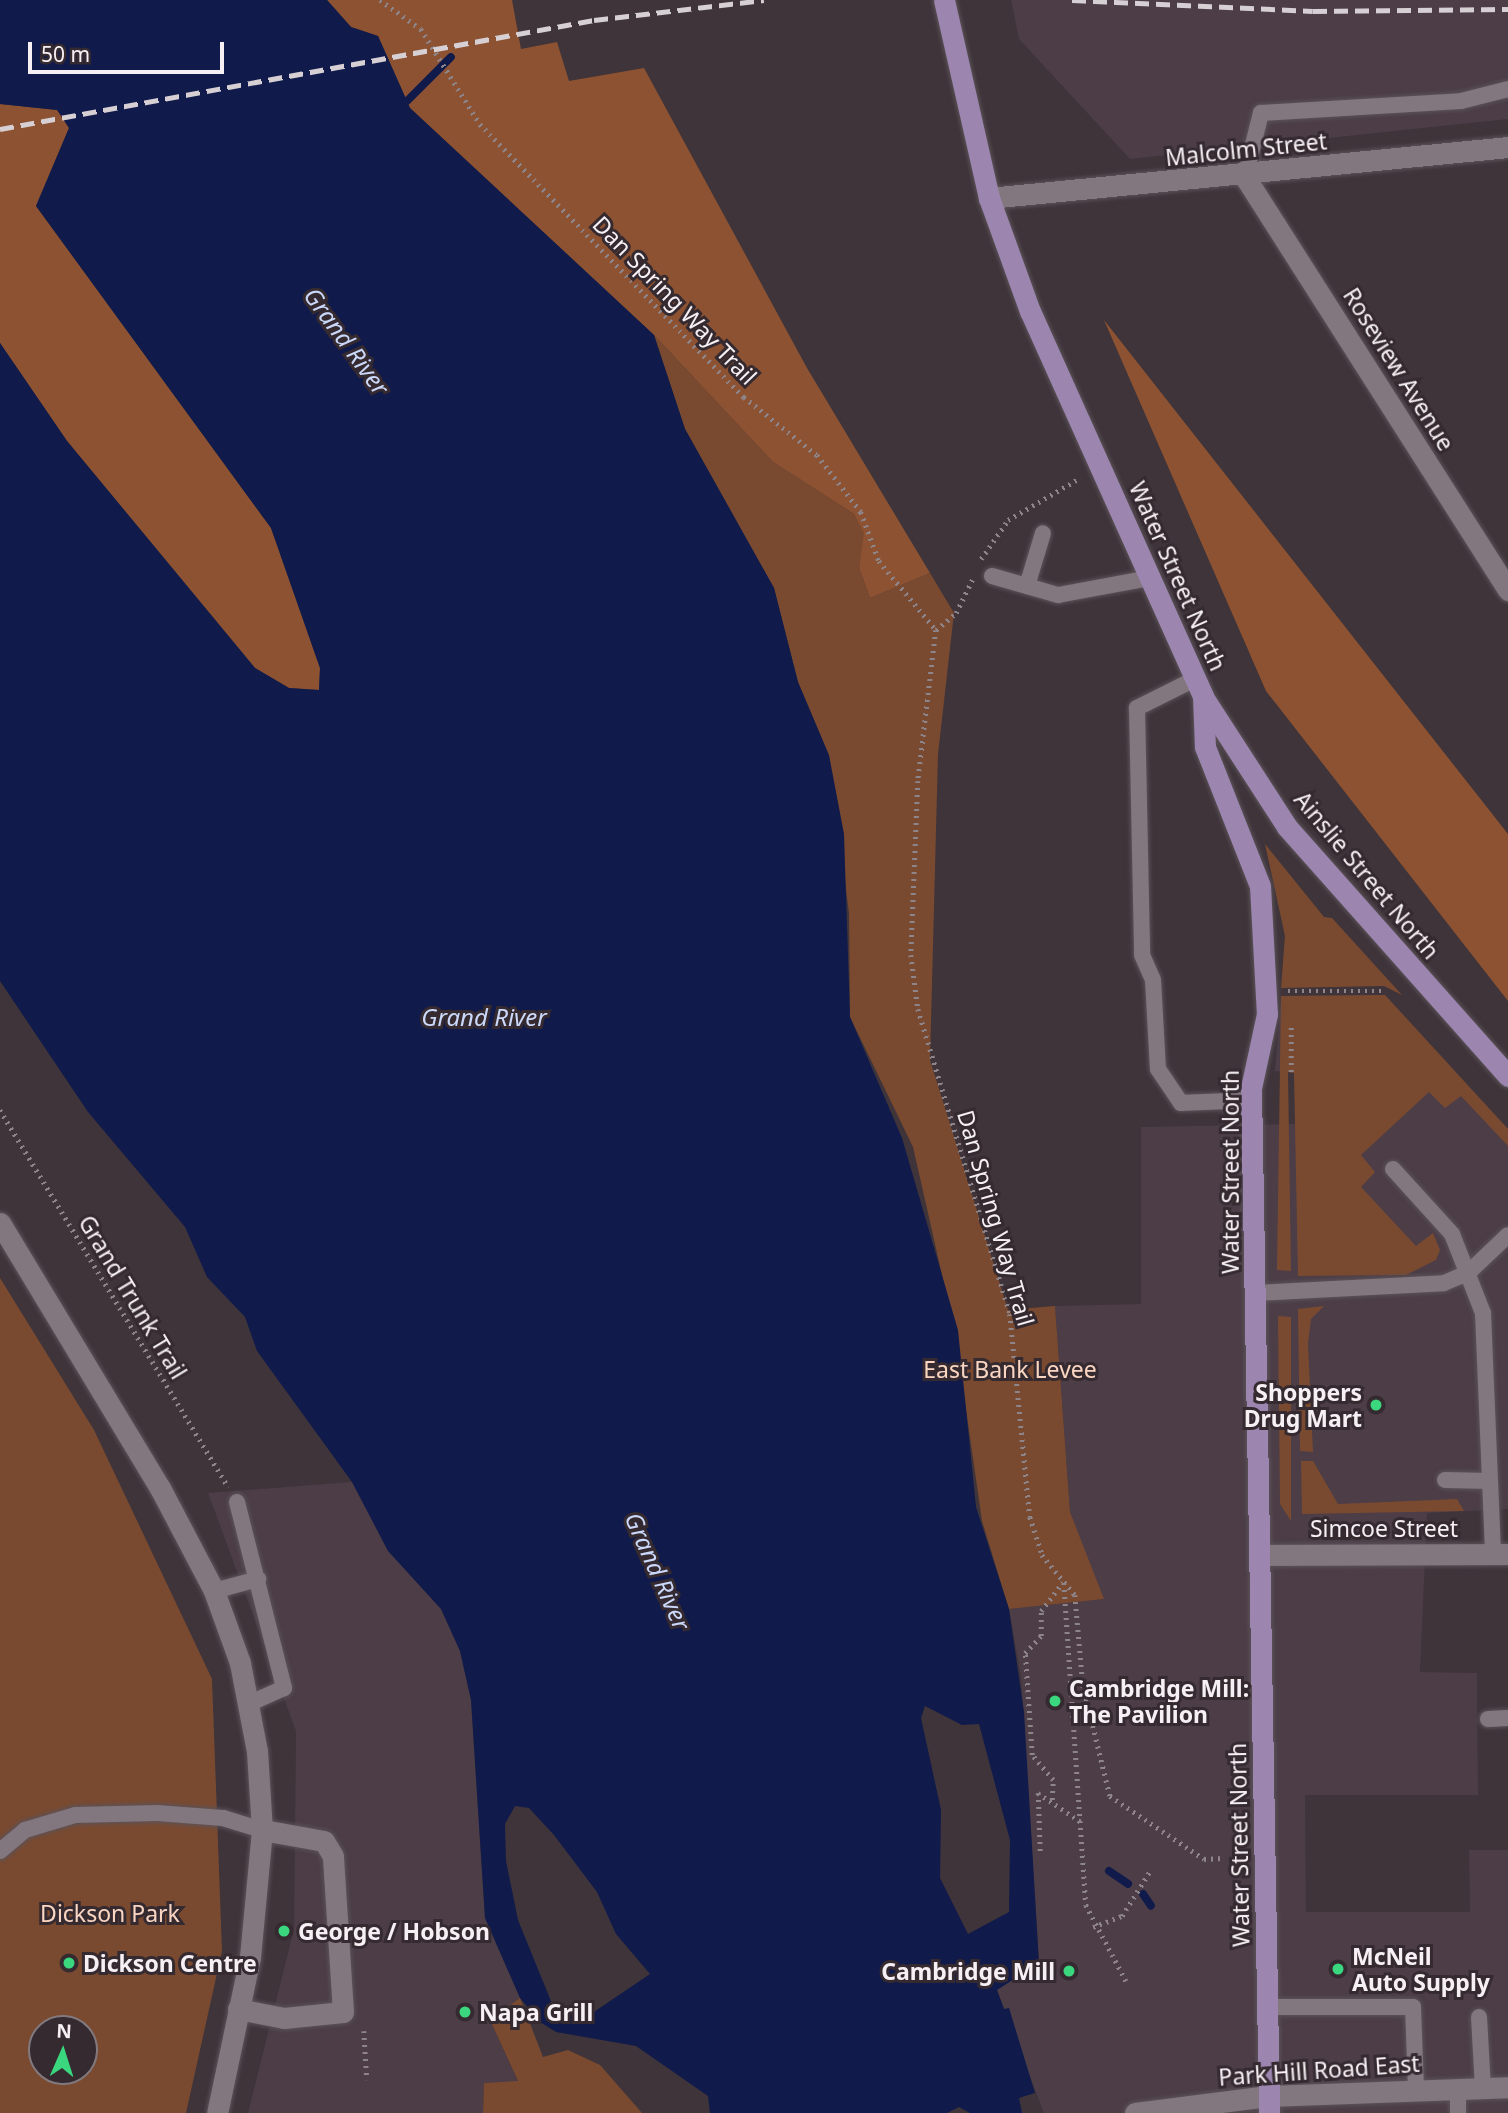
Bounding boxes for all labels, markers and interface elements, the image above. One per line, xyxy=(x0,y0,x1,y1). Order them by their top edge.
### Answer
scale bar xyxy=(32,28,228,72)
text: 50 m xyxy=(41,40,90,68)
street label: Malcolm Street xyxy=(1164,127,1328,171)
street label: Dan Spring Way Trail xyxy=(587,210,763,390)
water label: Grand River xyxy=(298,282,396,400)
street label: Roseview Avenue xyxy=(1338,283,1460,455)
street label: Water Street North xyxy=(1124,477,1232,675)
street label: Ainslie Street North xyxy=(1289,786,1445,964)
water label: Grand River xyxy=(421,1003,547,1031)
street label: Water Street North xyxy=(1216,1070,1244,1274)
street label: Dan Spring Way Trail xyxy=(952,1107,1040,1329)
street label: Grand Trunk Trail xyxy=(73,1210,193,1384)
park label: East Bank Levee xyxy=(923,1355,1097,1383)
place label: Shoppers Drug Mart xyxy=(1244,1378,1362,1432)
marker: Shoppers Drug Mart xyxy=(1368,1397,1384,1413)
water label: Grand River xyxy=(619,1508,697,1634)
street label: Simcoe Street xyxy=(1310,1514,1458,1542)
place label: Cambridge Mill: The Pavilion xyxy=(1069,1674,1249,1728)
marker: Cambridge Mill: The Pavilion xyxy=(1047,1693,1063,1709)
street label: Water Street North xyxy=(1223,1743,1255,1947)
park label: Dickson Park xyxy=(40,1899,180,1927)
place label: George / Hobson xyxy=(298,1917,490,1945)
marker: George / Hobson xyxy=(276,1923,292,1939)
place label: McNeil Auto Supply xyxy=(1352,1942,1490,1996)
place label: Dickson Centre xyxy=(83,1949,257,1977)
marker: Dickson Centre xyxy=(61,1955,77,1971)
place label: Cambridge Mill xyxy=(881,1957,1055,1985)
marker: McNeil Auto Supply xyxy=(1330,1961,1346,1977)
marker: Cambridge Mill xyxy=(1061,1963,1077,1979)
place label: Napa Grill xyxy=(479,1998,593,2026)
marker: Napa Grill xyxy=(457,2004,473,2020)
north arrow xyxy=(28,2015,98,2085)
text: N xyxy=(56,2018,72,2044)
street label: Park Hill Road East xyxy=(1217,2049,1421,2091)

